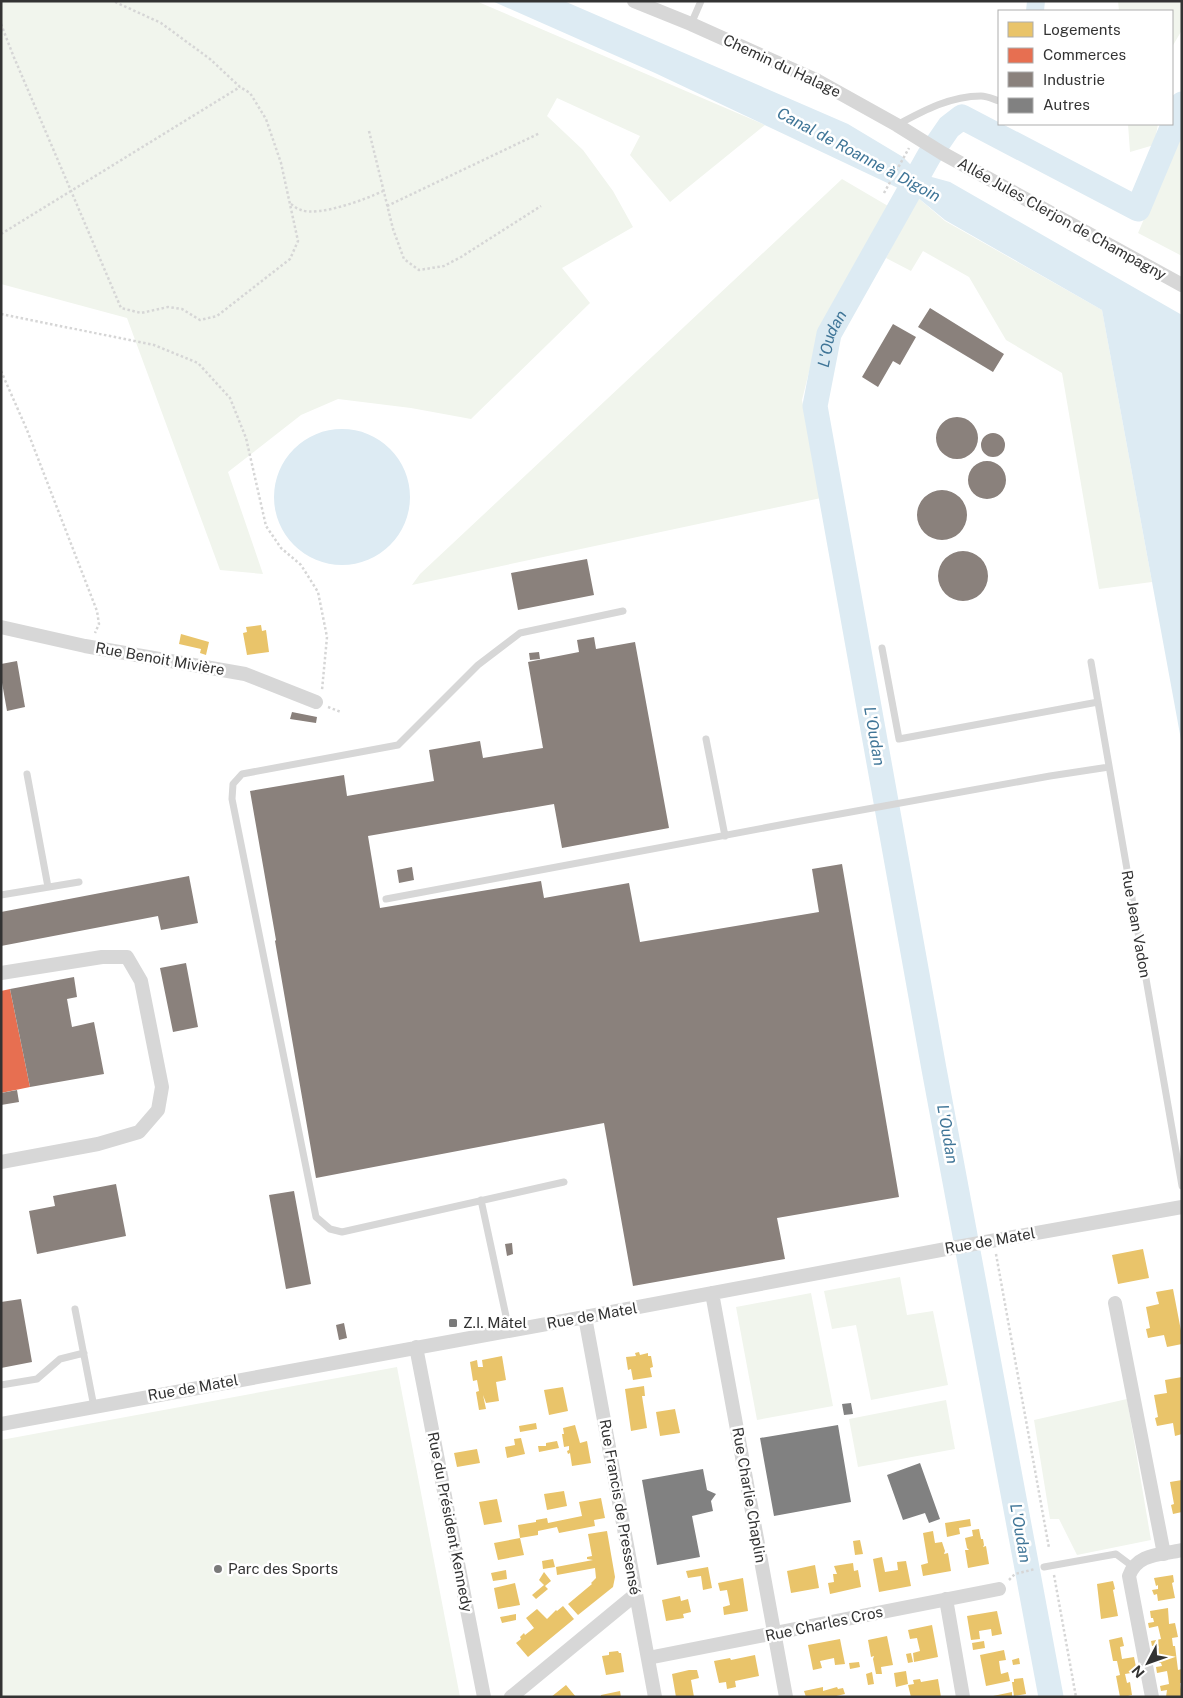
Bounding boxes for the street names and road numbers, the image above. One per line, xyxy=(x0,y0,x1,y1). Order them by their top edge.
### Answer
street label: Chemin du Halage xyxy=(721,31,844,100)
street label: Allée Jules Clerjon de Champagny xyxy=(955,154,1169,283)
street label: Rue Benoit Mivière xyxy=(94,639,226,678)
street label: Rue Jean Vadon xyxy=(1119,869,1154,979)
street label: Rue de Matel xyxy=(943,1224,1036,1257)
street label: Rue de Matel xyxy=(545,1299,638,1332)
street label: Rue de Matel xyxy=(146,1371,239,1404)
street label: Rue Francis de Pressensé xyxy=(597,1418,644,1596)
street label: Rue Charlie Chaplin xyxy=(729,1426,770,1564)
street label: Rue du Président Kennedy xyxy=(425,1430,476,1613)
street label: Rue Charles Cros xyxy=(764,1603,884,1644)

